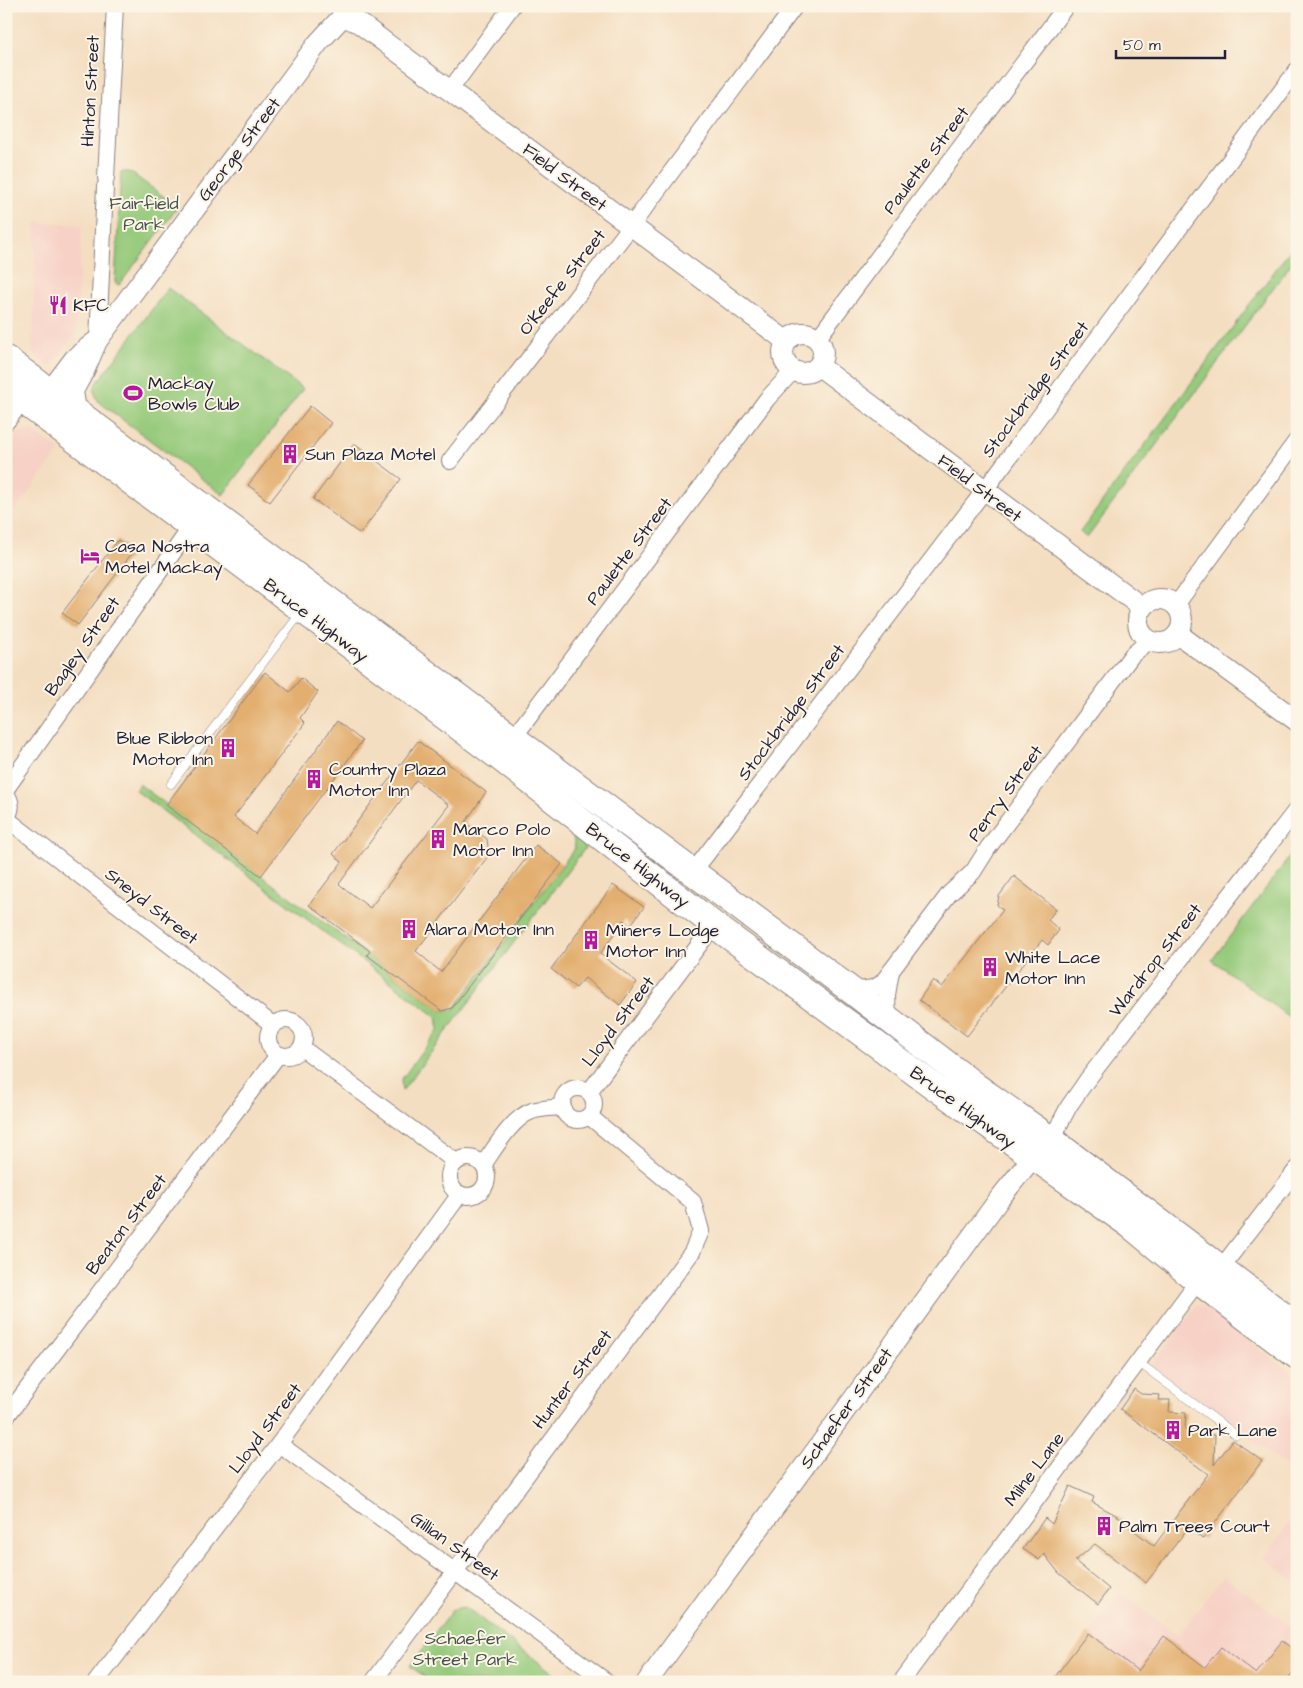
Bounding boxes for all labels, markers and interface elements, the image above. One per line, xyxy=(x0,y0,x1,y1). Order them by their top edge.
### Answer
scale bar xyxy=(1116,28,1224,60)
street label: Hinton Street xyxy=(75,34,106,147)
text: 50 m xyxy=(1123,35,1161,56)
street label: George Street xyxy=(192,92,288,207)
street label: Paulette Street xyxy=(877,101,976,219)
street label: Field Street xyxy=(517,137,613,218)
park label: Fairfield Park xyxy=(109,191,179,237)
street label: O'Keefe Street xyxy=(513,223,612,341)
place label: KFC xyxy=(73,293,109,318)
restaurant icon: KFC xyxy=(47,294,69,316)
street label: Stockbridge Street xyxy=(976,315,1096,463)
place label: Mackay Bowls Club xyxy=(148,371,239,417)
sports icon: Mackay Bowls Club xyxy=(122,382,144,404)
place label: Sun Plaza Motel xyxy=(305,442,436,467)
building icon: Sun Plaza Motel xyxy=(279,443,301,465)
street label: Field Street xyxy=(932,448,1028,529)
street label: Paulette Street xyxy=(580,492,679,610)
place label: Casa Nostra Motel Mackay xyxy=(105,534,223,581)
hotel icon: Casa Nostra Motel Mackay xyxy=(79,545,101,567)
street label: Bruce Highway xyxy=(257,573,373,669)
street label: Bagley Street xyxy=(39,591,127,702)
street label: Stockbridge Street xyxy=(732,638,852,786)
place label: Blue Ribbon Motor Inn xyxy=(116,726,213,772)
building icon: Blue Ribbon Motor Inn xyxy=(217,737,239,759)
street label: Perry Street xyxy=(962,739,1050,847)
place label: Country Plaza Motor Inn xyxy=(329,757,446,803)
building icon: Country Plaza Motor Inn xyxy=(303,768,325,790)
place label: Marco Polo Motor Inn xyxy=(453,817,550,863)
street label: Bruce Highway xyxy=(580,817,695,915)
building icon: Marco Polo Motor Inn xyxy=(427,828,449,850)
street label: Sneyd Street xyxy=(99,862,204,952)
street label: Wardrop Street xyxy=(1103,898,1208,1022)
place label: Alara Motor Inn xyxy=(424,917,554,942)
building icon: Alara Motor Inn xyxy=(398,918,420,940)
place label: Miners Lodge Motor Inn xyxy=(606,918,720,964)
building icon: Miners Lodge Motor Inn xyxy=(580,929,602,951)
place label: White Lace Motor Inn xyxy=(1005,945,1101,991)
building icon: White Lace Motor Inn xyxy=(979,956,1001,978)
street label: Lloyd Street xyxy=(576,970,662,1072)
street label: Bruce Highway xyxy=(904,1060,1021,1155)
street label: Beaton Street xyxy=(80,1168,173,1280)
street label: Hunter Street xyxy=(527,1324,619,1434)
street label: Schaefer Street xyxy=(794,1342,899,1474)
street label: Lloyd Street xyxy=(223,1377,309,1479)
place label: Park Lane xyxy=(1188,1418,1277,1443)
building icon: Park Lane xyxy=(1162,1419,1184,1441)
street label: Milne Lane xyxy=(998,1427,1071,1511)
street label: Gillian Street xyxy=(405,1506,505,1588)
place label: Palm Trees Court xyxy=(1119,1514,1270,1539)
building icon: Palm Trees Court xyxy=(1093,1515,1115,1537)
park label: Schaefer Street Park xyxy=(413,1626,517,1672)

